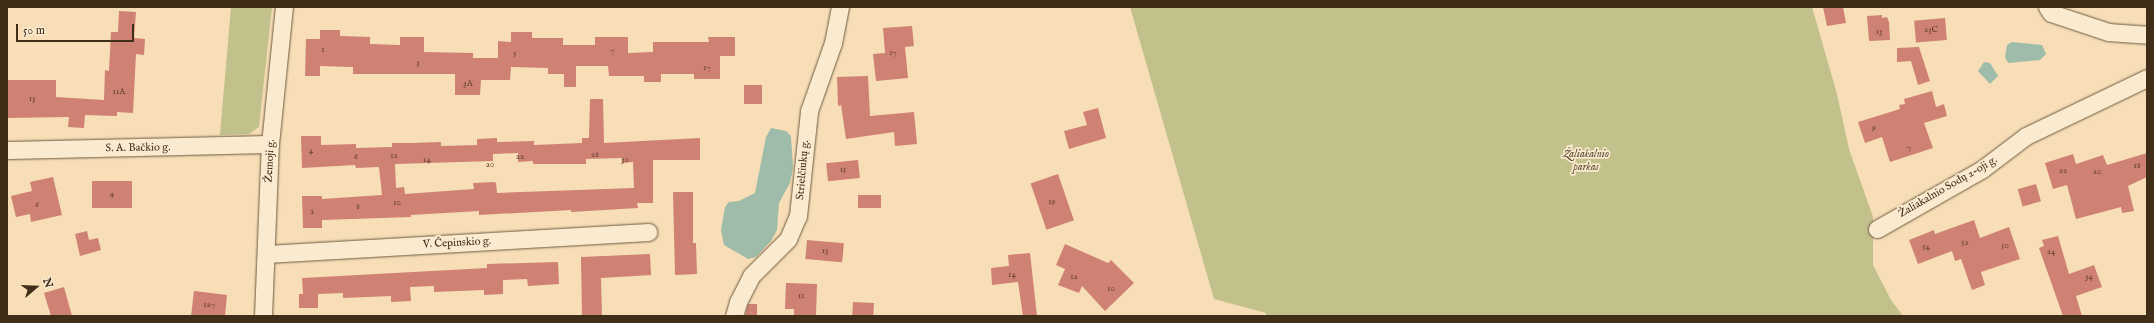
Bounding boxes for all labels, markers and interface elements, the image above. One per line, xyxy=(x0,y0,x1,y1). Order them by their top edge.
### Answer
scale bar xyxy=(18,16,136,42)
text: 50 m xyxy=(23,23,45,38)
house number: 23C xyxy=(1924,25,1938,35)
house number: 13 xyxy=(1876,27,1882,37)
house number: 1 xyxy=(321,45,325,55)
house number: 7 xyxy=(610,46,614,56)
house number: 17 xyxy=(889,48,897,58)
house number: 5 xyxy=(513,49,517,59)
house number: 3 xyxy=(416,58,420,68)
house number: 17 xyxy=(703,63,711,73)
house number: 3A xyxy=(463,79,473,89)
house number: 11A xyxy=(113,87,125,97)
house number: 13 xyxy=(29,94,35,104)
house number: 9 xyxy=(1872,123,1876,133)
street label: Žemoji g. xyxy=(262,139,278,183)
street label: Strielčiukų g. xyxy=(794,140,812,200)
street label: S. A. Bačkio g. xyxy=(105,141,171,155)
house number: 7 xyxy=(1907,143,1911,153)
house number: 4 xyxy=(309,146,313,156)
park label: Žaliakalnio parkas xyxy=(1563,148,1609,174)
house number: 28 xyxy=(591,150,599,160)
house number: 12 xyxy=(390,151,398,161)
house number: 6 xyxy=(354,152,358,162)
house number: 22 xyxy=(516,152,524,162)
street label: Žaliakalnio Sodų 2-oji g. xyxy=(1896,153,2000,221)
house number: 14 xyxy=(423,155,431,165)
house number: 30 xyxy=(621,155,629,165)
house number: 20 xyxy=(486,160,494,170)
house number: 18 xyxy=(2134,161,2140,171)
house number: 15 xyxy=(840,165,846,175)
house number: 22 xyxy=(2059,166,2067,176)
house number: 20 xyxy=(2093,167,2101,177)
house number: 4 xyxy=(110,189,114,199)
house number: 19 xyxy=(1048,197,1056,207)
house number: 10 xyxy=(393,198,401,208)
house number: 6 xyxy=(35,200,39,210)
house number: 8 xyxy=(356,202,360,212)
house number: 2 xyxy=(310,207,314,217)
street label: V. Čepinskio g. xyxy=(423,235,491,251)
house number: 52 xyxy=(1961,238,1969,248)
house number: 50 xyxy=(2001,241,2009,251)
house number: 54 xyxy=(1922,242,1930,252)
house number: 13 xyxy=(822,246,828,256)
house number: 24 xyxy=(2047,247,2055,257)
north arrow xyxy=(16,267,56,307)
house number: 14 xyxy=(1008,270,1016,280)
house number: 12 xyxy=(1070,272,1078,282)
house number: 34 xyxy=(2085,272,2093,282)
text: N xyxy=(39,276,56,290)
house number: 10 xyxy=(1107,284,1115,294)
house number: 11 xyxy=(798,291,804,301)
house number: 127 xyxy=(203,300,215,310)

